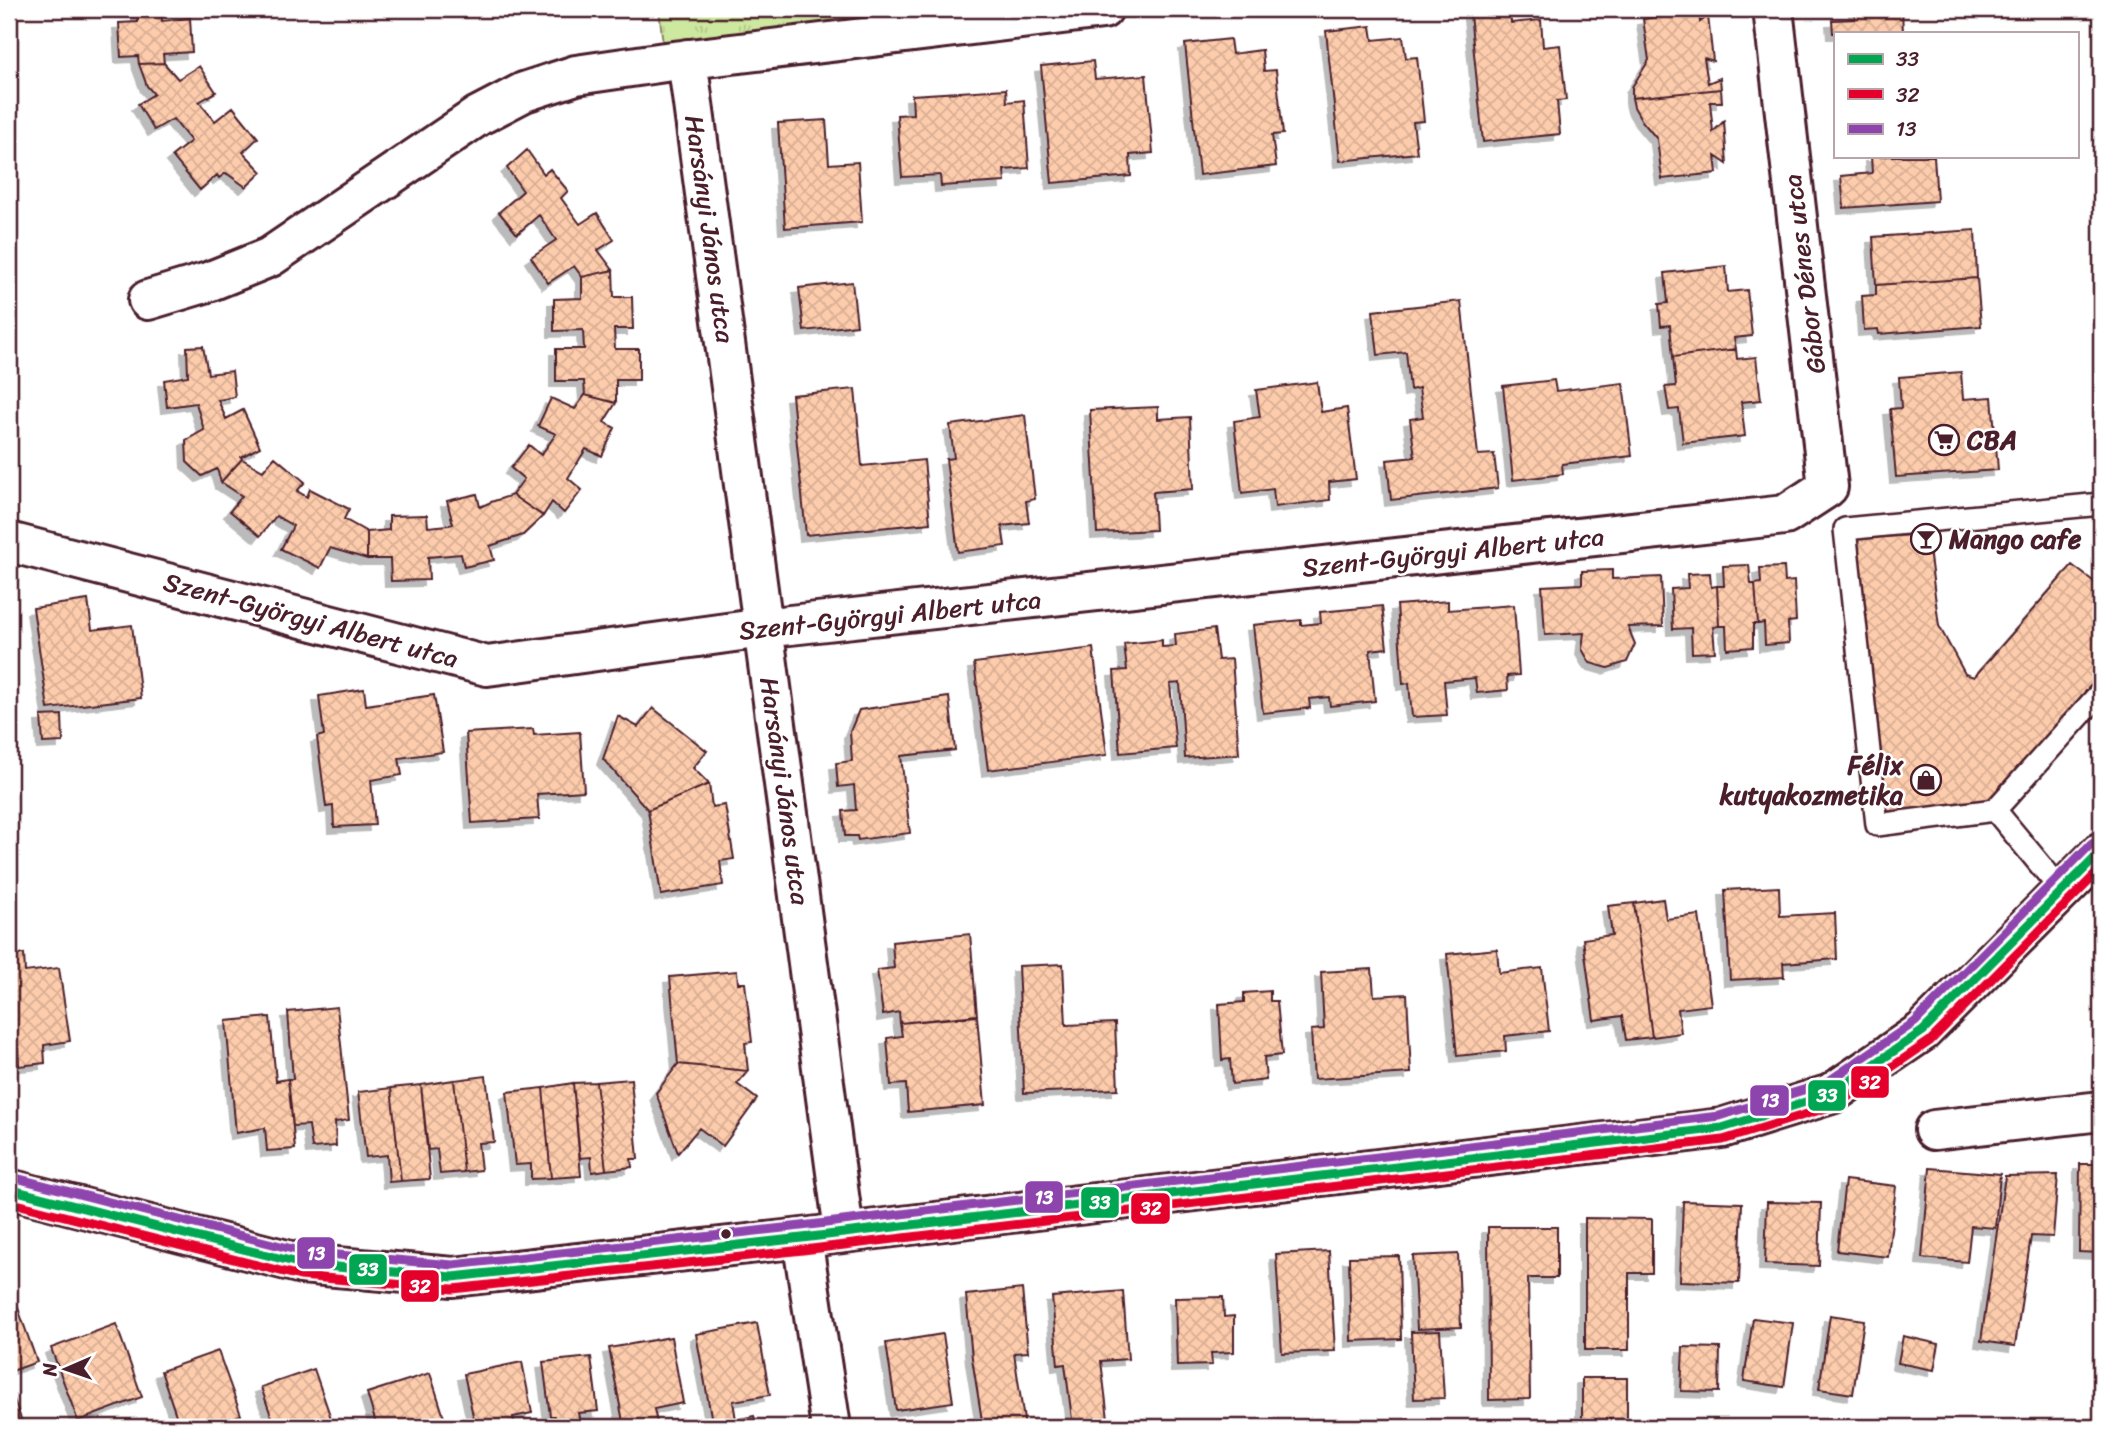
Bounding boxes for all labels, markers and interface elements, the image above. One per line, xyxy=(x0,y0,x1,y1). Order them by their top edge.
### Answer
legend xyxy=(1834,32,2078,158)
text: 33 xyxy=(1896,40,1920,78)
text: 32 xyxy=(1896,76,1920,114)
text: 13 xyxy=(1896,110,1917,148)
street label: Harsányi János utca xyxy=(671,112,749,347)
street label: Gábor Dénes utca xyxy=(1769,172,1839,376)
place label: CBA xyxy=(1966,417,2017,463)
supermarket icon: CBA xyxy=(1927,423,1961,457)
street label: Szent-Györgyi Albert utca xyxy=(1300,513,1606,591)
place label: Mango cafe xyxy=(1948,516,2082,562)
bar icon: Mango cafe xyxy=(1909,522,1943,556)
street label: Szent-Györgyi Albert utca xyxy=(158,558,464,682)
street label: Szent-Györgyi Albert utca xyxy=(737,576,1043,654)
street label: Harsányi János utca xyxy=(746,674,824,909)
place label: Félix kutyakozmetika xyxy=(1719,742,1904,818)
shop icon: Félix kutyakozmetika xyxy=(1909,763,1943,797)
line badge: 32 xyxy=(1850,1065,1890,1099)
text: 32 xyxy=(1858,1066,1881,1099)
line badge: 33 xyxy=(1807,1079,1847,1112)
text: 33 xyxy=(1816,1079,1838,1112)
line badge: 13 xyxy=(1749,1084,1790,1117)
text: 13 xyxy=(1761,1084,1780,1117)
line badge: 13 xyxy=(1024,1180,1064,1214)
text: 13 xyxy=(1035,1181,1054,1214)
line badge: 33 xyxy=(1080,1186,1120,1219)
text: 33 xyxy=(1089,1186,1111,1219)
line badge: 32 xyxy=(1130,1192,1171,1225)
text: 32 xyxy=(1139,1192,1162,1225)
unlabelled marker xyxy=(719,1227,733,1241)
line badge: 13 xyxy=(296,1236,336,1270)
text: 13 xyxy=(307,1237,326,1270)
line badge: 33 xyxy=(348,1253,388,1286)
text: 33 xyxy=(357,1253,379,1286)
line badge: 32 xyxy=(400,1269,440,1303)
text: 32 xyxy=(408,1270,431,1303)
north arrow xyxy=(32,1334,102,1404)
text: N xyxy=(33,1362,66,1378)

